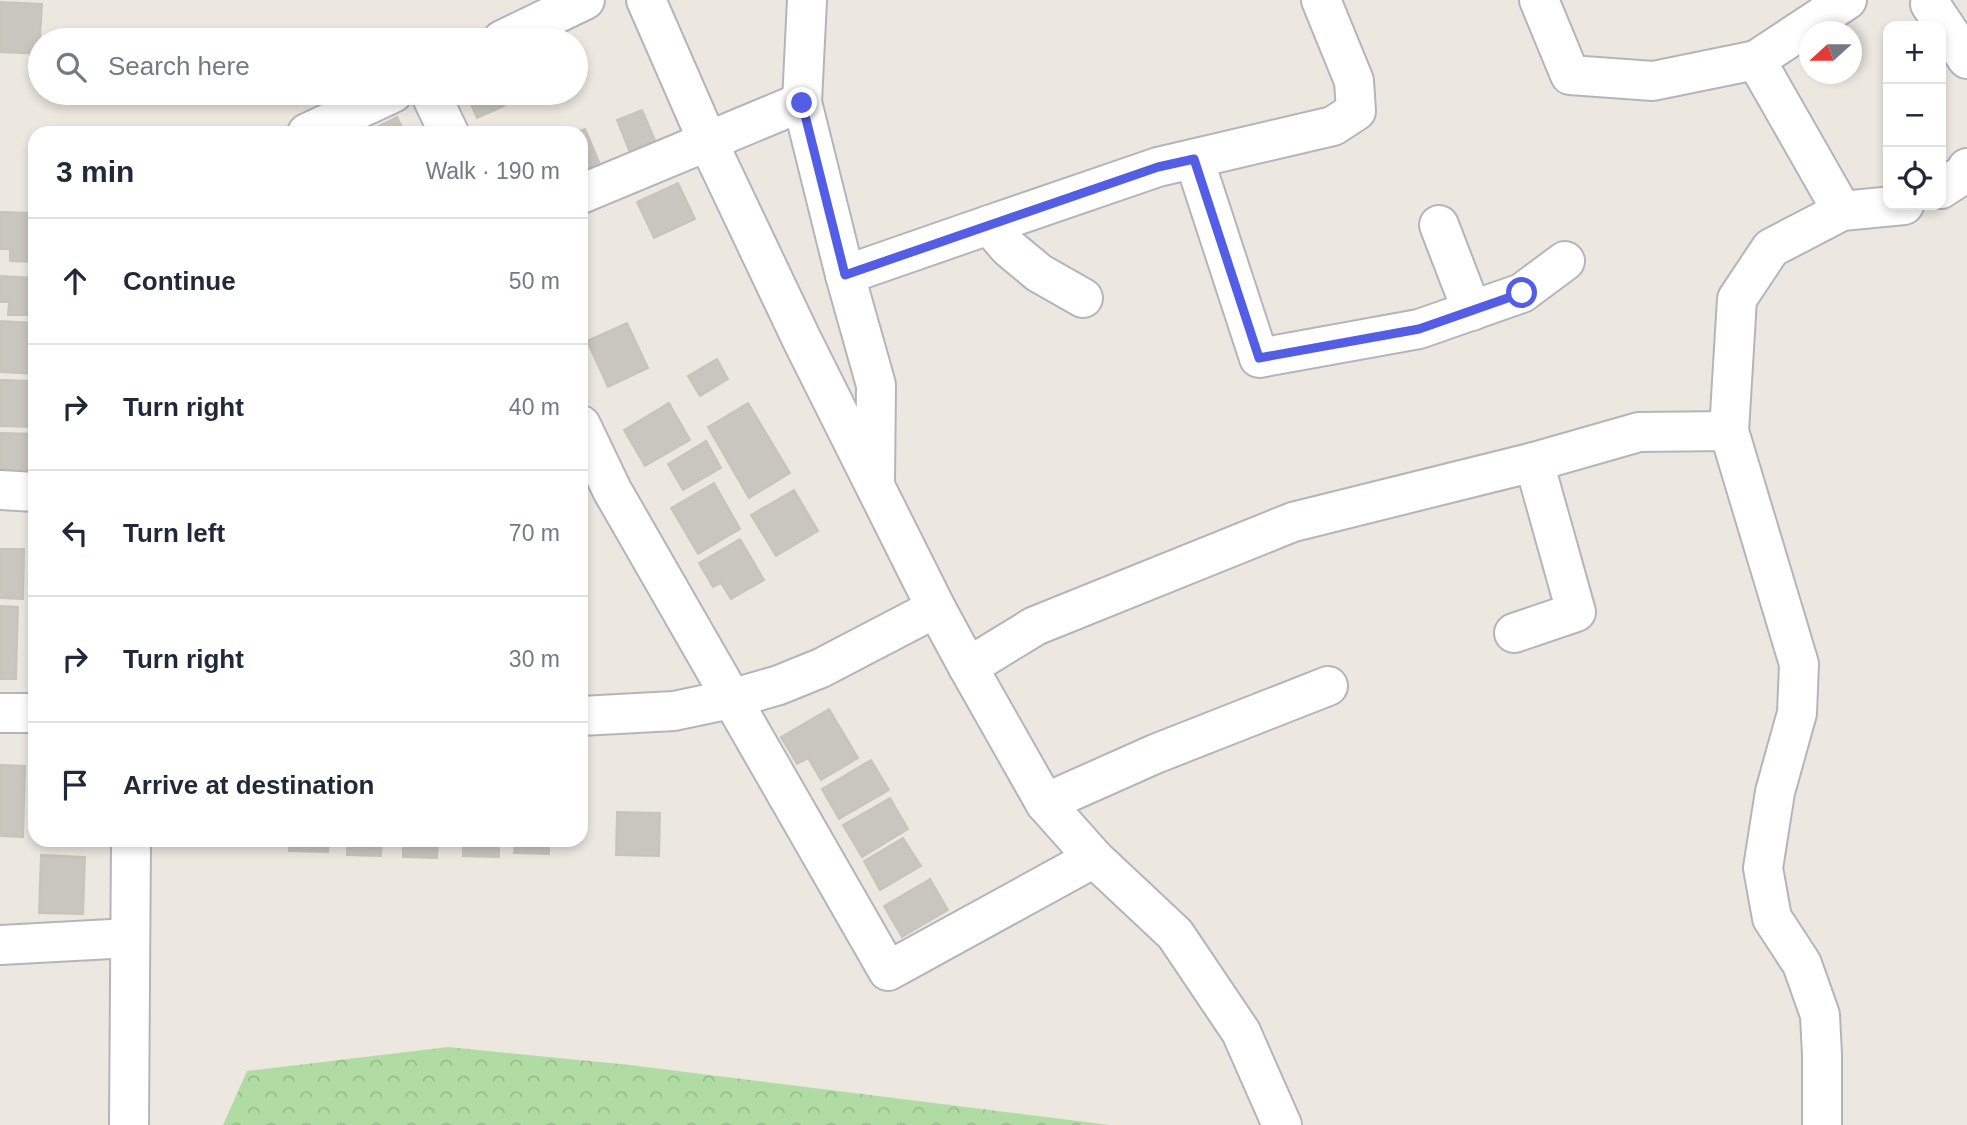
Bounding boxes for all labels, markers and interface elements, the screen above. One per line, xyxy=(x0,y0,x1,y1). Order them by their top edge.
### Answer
north arrow xyxy=(1799,21,1862,84)
map controls xyxy=(1883,21,1946,210)
button: + xyxy=(1883,21,1946,84)
search box xyxy=(28,28,588,105)
icon: search xyxy=(52,48,90,86)
text: Search here xyxy=(108,51,250,81)
button: − xyxy=(1883,84,1946,147)
route end xyxy=(786,87,817,118)
button: locate xyxy=(1883,147,1946,210)
text: 3 min xyxy=(56,155,134,188)
text: Walk · 190 m xyxy=(425,158,560,184)
icon: ahead xyxy=(56,262,94,300)
text: Continue xyxy=(123,266,236,296)
text: 50 m xyxy=(509,268,560,294)
route start xyxy=(1506,277,1537,308)
icon: right xyxy=(56,388,94,426)
text: Turn right xyxy=(123,392,244,422)
text: 40 m xyxy=(509,394,560,420)
icon: left xyxy=(56,514,94,552)
text: Turn left xyxy=(123,518,225,548)
text: 70 m xyxy=(509,520,560,546)
icon: right xyxy=(56,640,94,678)
text: Turn right xyxy=(123,644,244,674)
text: 30 m xyxy=(509,646,560,672)
icon: arrive xyxy=(56,766,94,804)
text: Arrive at destination xyxy=(123,770,374,800)

